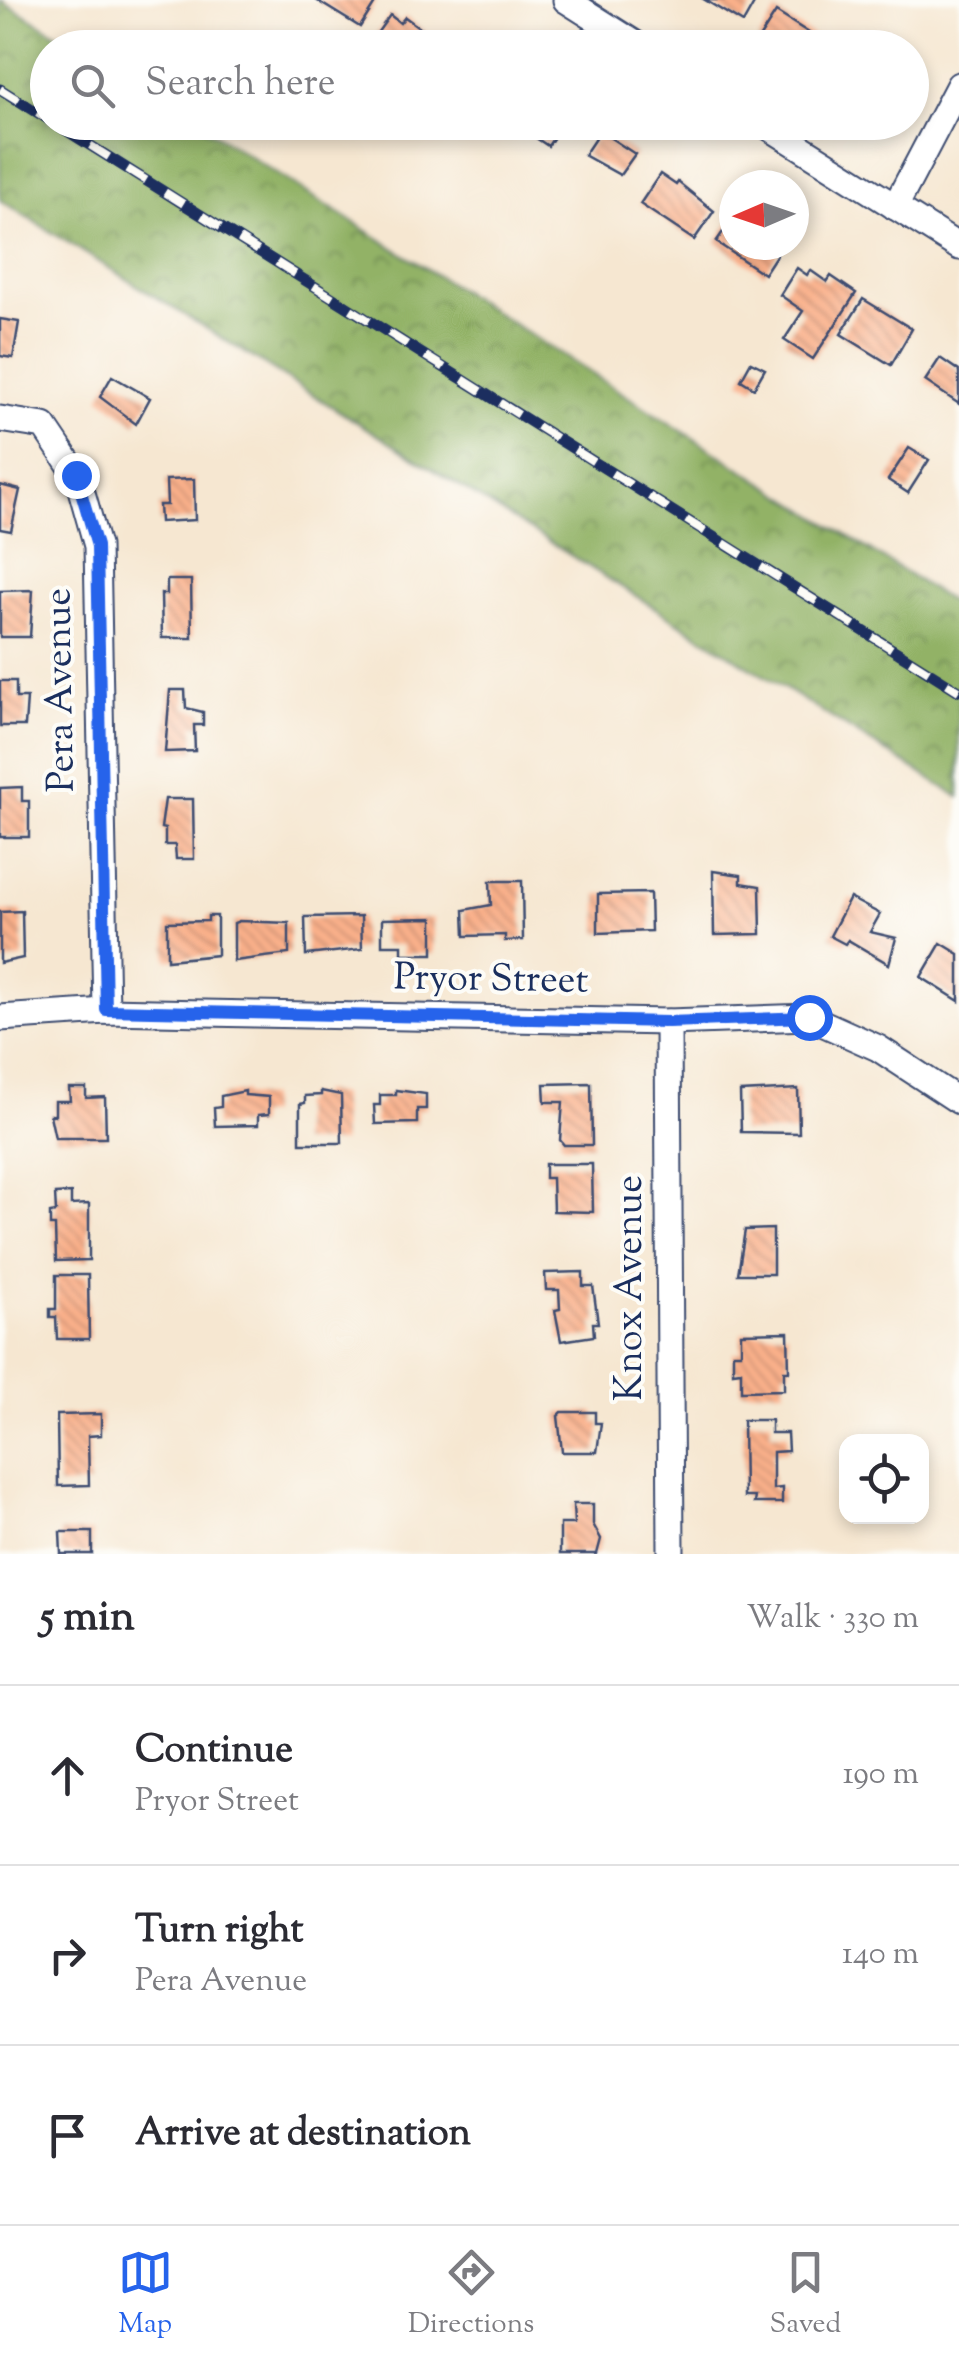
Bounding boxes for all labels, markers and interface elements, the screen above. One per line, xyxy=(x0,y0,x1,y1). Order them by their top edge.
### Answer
search box xyxy=(30,30,929,140)
icon: search xyxy=(65,58,120,113)
text: Search here xyxy=(145,58,336,112)
north arrow xyxy=(719,170,809,260)
route end xyxy=(54,453,100,499)
street label: Pera Avenue xyxy=(33,587,91,793)
street label: Pryor Street xyxy=(393,952,589,1010)
route start xyxy=(787,995,833,1041)
street label: Knox Avenue xyxy=(605,1175,659,1401)
map controls xyxy=(839,1434,929,1524)
button: locate xyxy=(839,1434,929,1524)
text: 5 min xyxy=(40,1589,135,1649)
text: Walk · 330 m xyxy=(746,1596,919,1642)
text: Continue xyxy=(135,1725,293,1779)
icon: ahead xyxy=(40,1748,95,1803)
text: 190 m xyxy=(843,1752,919,1798)
text: Pryor Street xyxy=(135,1779,299,1825)
text: Turn right xyxy=(135,1905,303,1959)
icon: right xyxy=(40,1928,95,1983)
text: 140 m xyxy=(842,1932,919,1978)
text: Pera Avenue xyxy=(135,1959,307,2005)
icon: arrive xyxy=(40,2108,95,2163)
text: Arrive at destination xyxy=(135,2108,471,2162)
tab: Map xyxy=(118,2245,173,2345)
tab: Directions xyxy=(408,2245,534,2345)
tab: Saved xyxy=(769,2245,841,2345)

